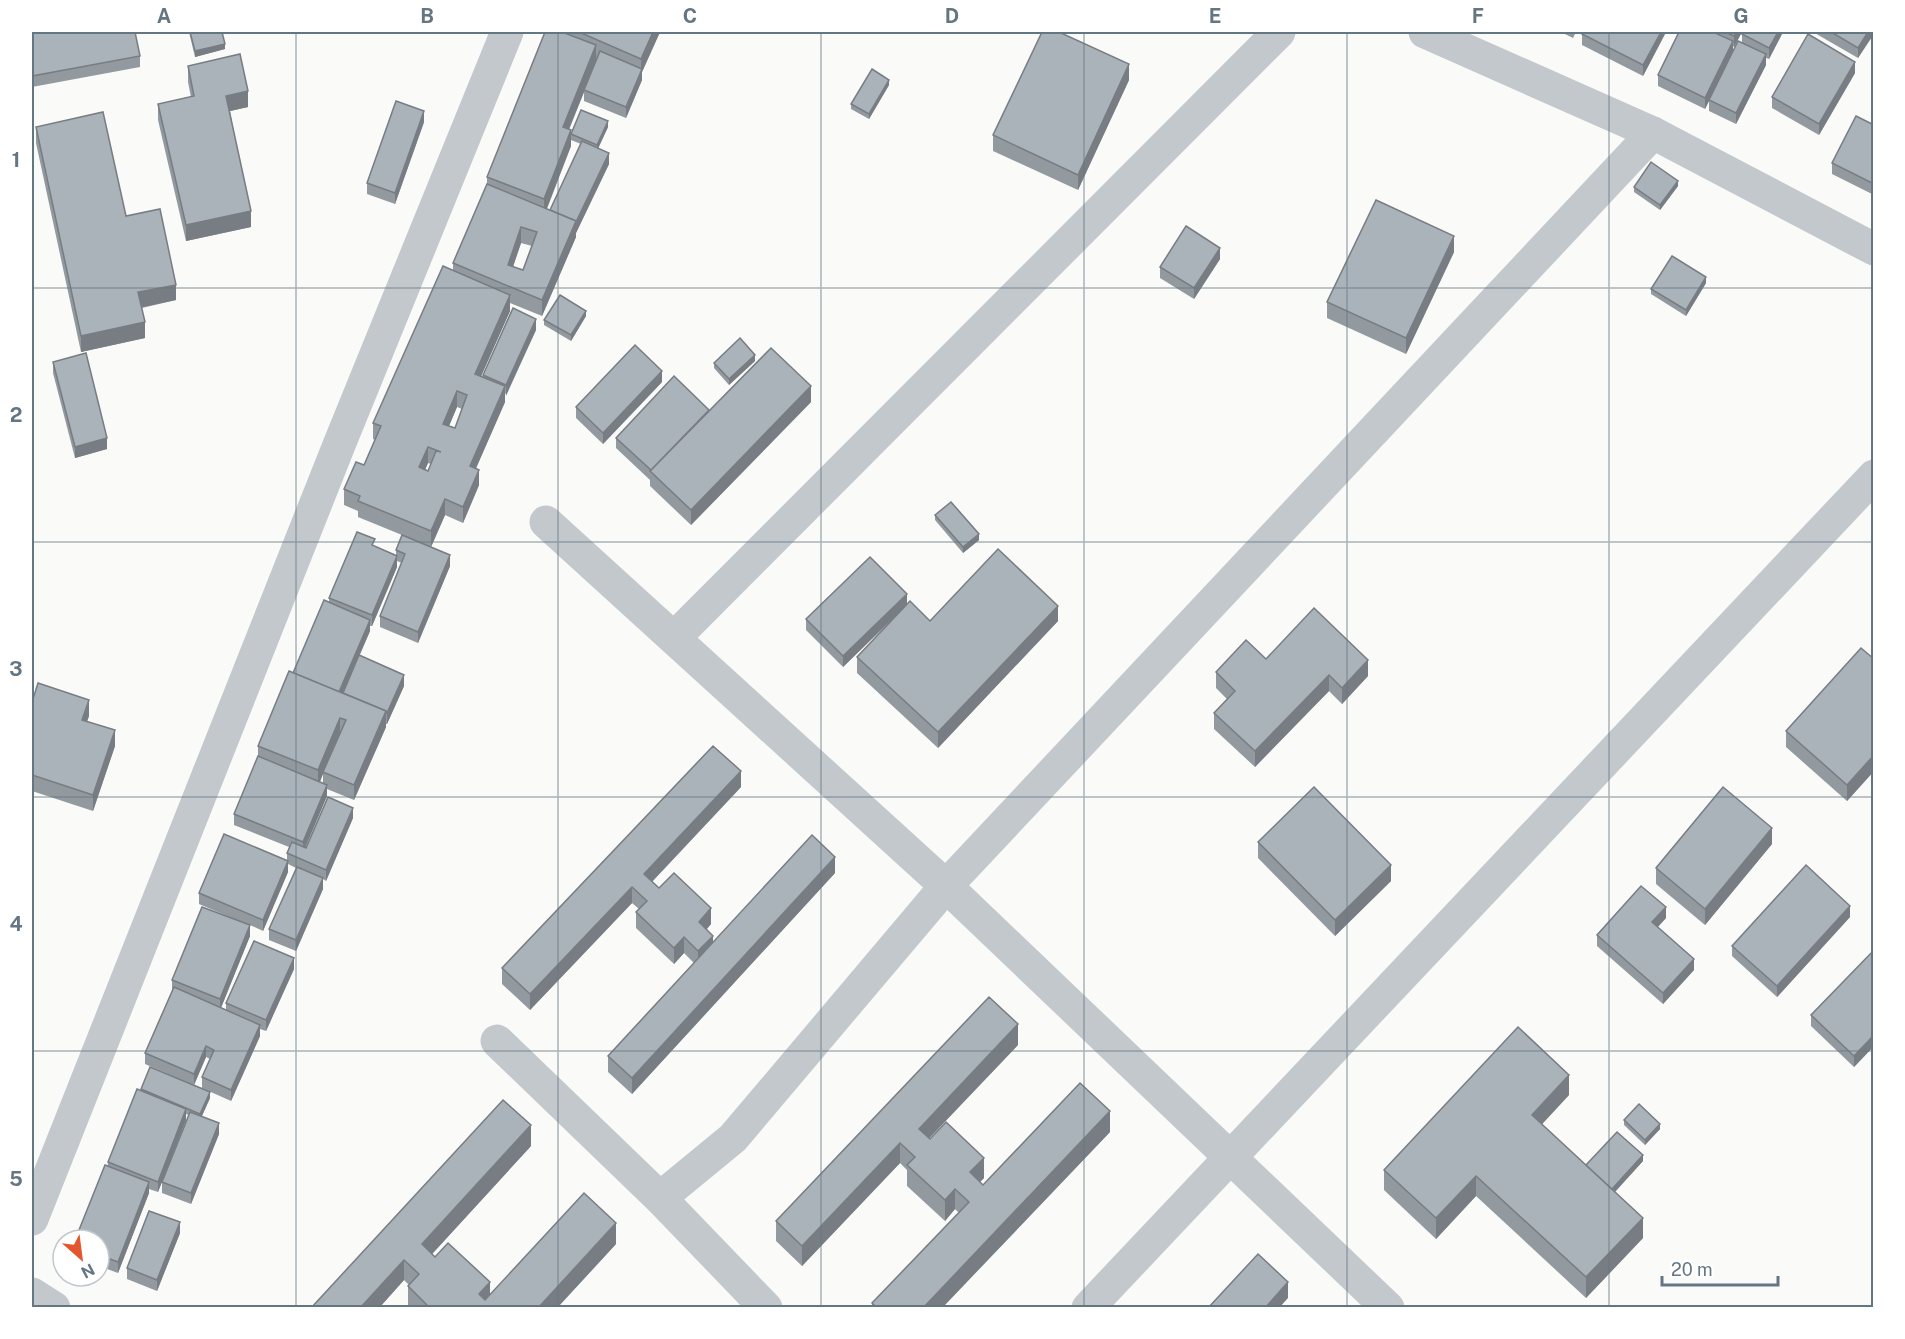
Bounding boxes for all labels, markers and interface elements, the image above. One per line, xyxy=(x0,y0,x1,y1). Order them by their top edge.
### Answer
text: A xyxy=(157,4,171,28)
text: B xyxy=(420,4,434,28)
text: C xyxy=(683,4,697,28)
text: D xyxy=(945,4,959,28)
text: E xyxy=(1209,4,1221,28)
text: F xyxy=(1472,4,1484,28)
text: G xyxy=(1733,4,1749,28)
text: 1 xyxy=(12,148,20,172)
text: 2 xyxy=(10,403,22,427)
text: 3 xyxy=(9,657,23,681)
text: 4 xyxy=(9,912,23,936)
text: 5 xyxy=(9,1167,23,1191)
north arrow xyxy=(51,1228,111,1288)
scale bar xyxy=(1662,1249,1778,1287)
text: N xyxy=(78,1259,98,1282)
text: 20 m xyxy=(1671,1259,1713,1280)

